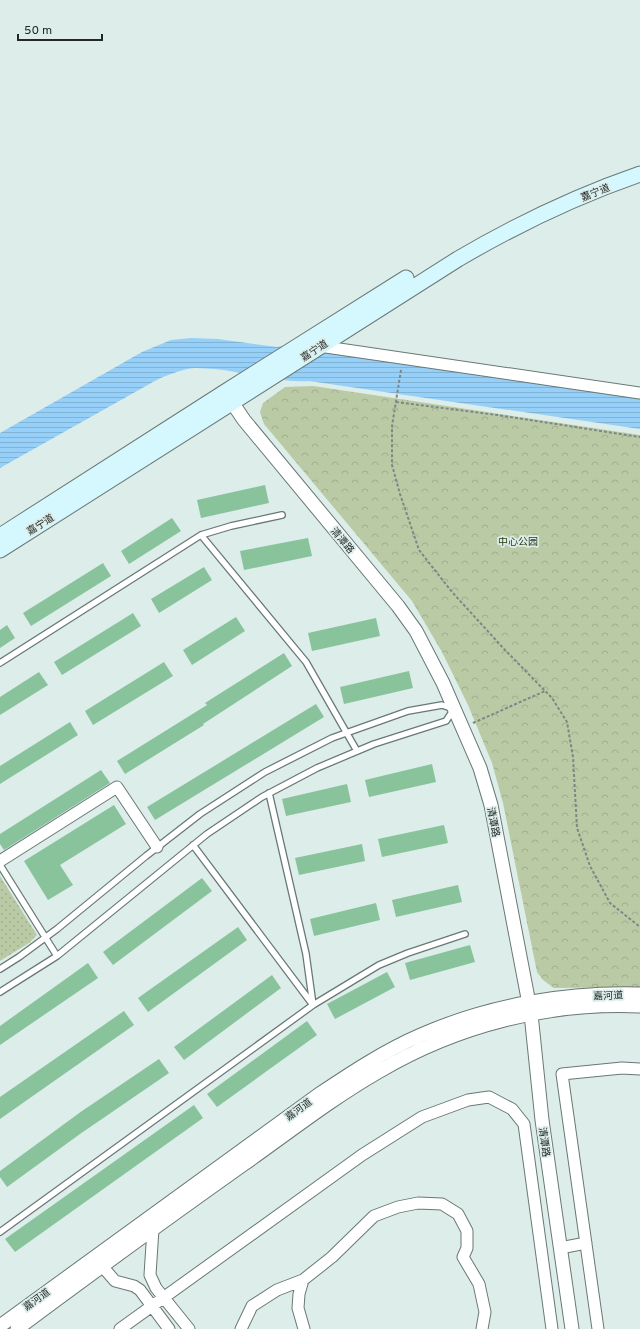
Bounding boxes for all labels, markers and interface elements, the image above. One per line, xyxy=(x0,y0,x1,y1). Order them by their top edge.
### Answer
scale bar xyxy=(18,16,102,42)
text: 50 m xyxy=(24,23,52,39)
street label: 嘉宁道 xyxy=(579,182,612,205)
street label: 嘉宁道 xyxy=(299,338,331,365)
street label: 嘉宁道 xyxy=(25,512,57,539)
street label: 清潭路 xyxy=(327,525,356,557)
park label: 中心公园 xyxy=(498,536,538,549)
street label: 清潭路 xyxy=(483,806,502,838)
street label: 嘉河道 xyxy=(593,989,623,1004)
street label: 嘉河道 xyxy=(283,1096,315,1124)
street label: 清潭路 xyxy=(535,1126,552,1158)
street label: 嘉河道 xyxy=(21,1286,53,1314)

